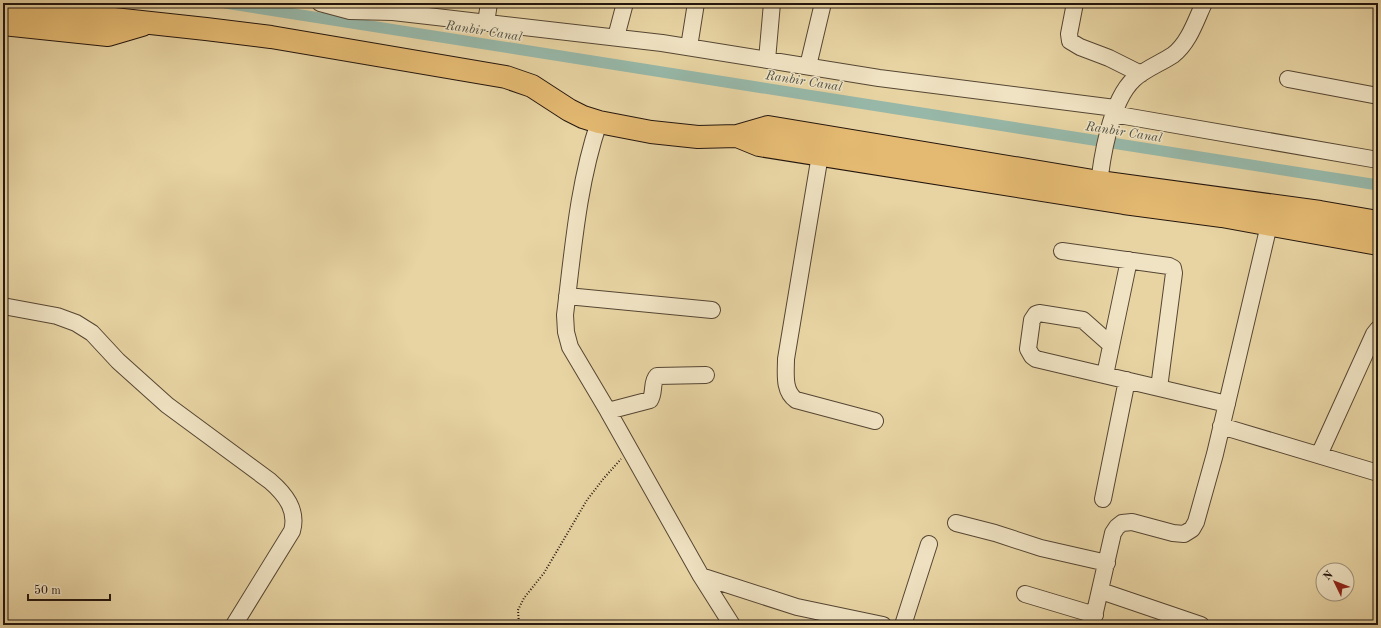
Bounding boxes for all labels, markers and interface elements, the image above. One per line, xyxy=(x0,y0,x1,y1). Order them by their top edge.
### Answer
water label: Ranbir Canal xyxy=(444,19,523,44)
water label: Ranbir Canal xyxy=(764,69,843,94)
water label: Ranbir Canal xyxy=(1084,120,1163,145)
north arrow xyxy=(1315,562,1355,602)
text: N xyxy=(1322,569,1336,583)
scale bar xyxy=(28,576,110,602)
text: 50 m xyxy=(34,584,61,597)

